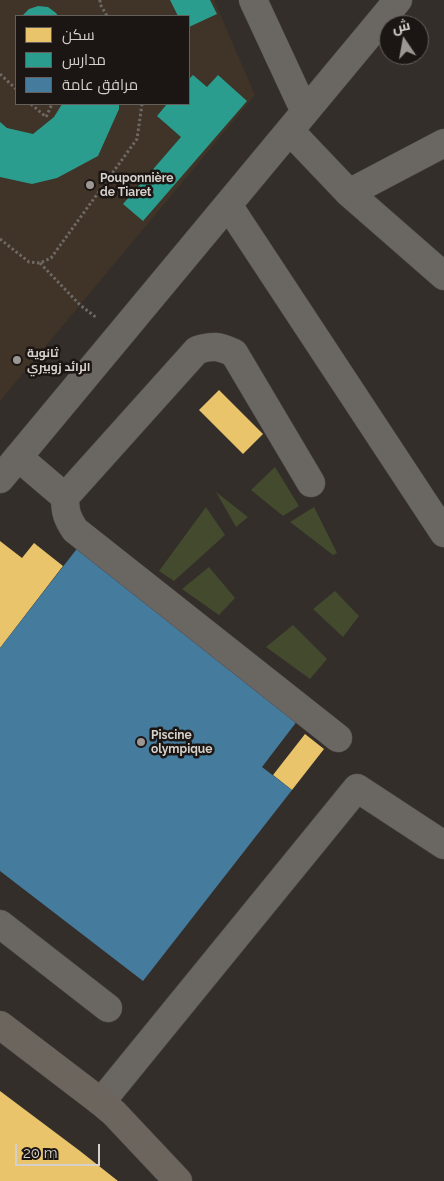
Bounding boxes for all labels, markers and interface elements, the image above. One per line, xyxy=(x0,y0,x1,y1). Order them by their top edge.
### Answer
legend xyxy=(15,15,190,105)
north arrow xyxy=(379,15,429,65)
text: ش xyxy=(391,17,412,36)
text: سكن xyxy=(62,26,95,44)
text: مدارس xyxy=(62,51,106,69)
text: مرافق عامة xyxy=(62,76,138,94)
place label: Pouponnière de Tiaret xyxy=(100,171,173,199)
marker: Pouponnière de Tiaret xyxy=(84,179,96,191)
place label: ثانوية الرائد زوبيري xyxy=(27,346,91,374)
marker: ثانوية الرائد زوبيري xyxy=(11,354,23,366)
place label: Piscine olympique xyxy=(151,728,212,756)
marker: Piscine olympique xyxy=(135,736,147,748)
scale bar xyxy=(18,1134,102,1166)
text: 20 m xyxy=(23,1144,58,1162)

